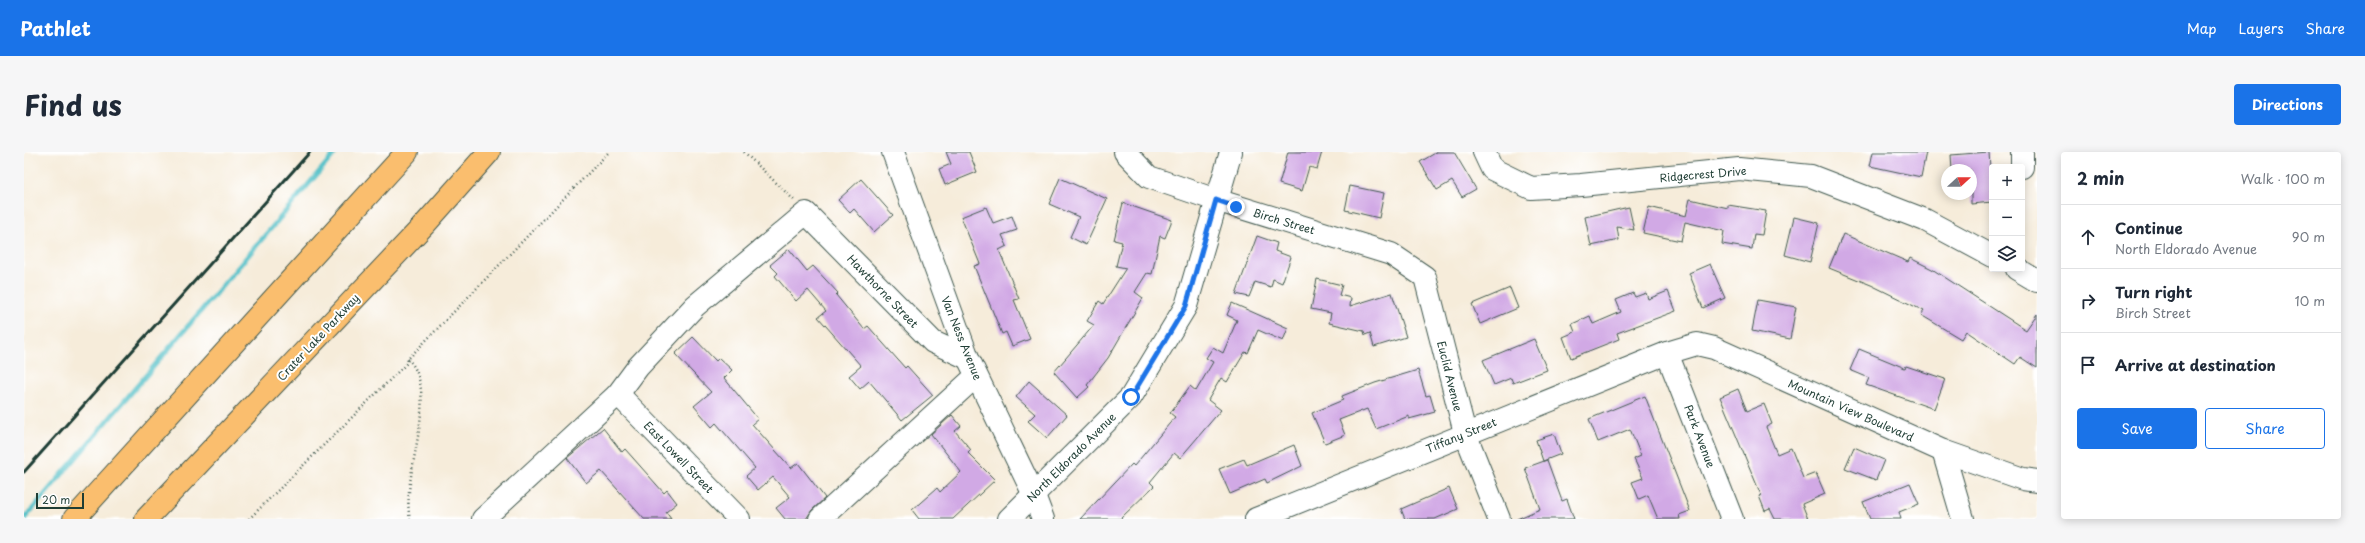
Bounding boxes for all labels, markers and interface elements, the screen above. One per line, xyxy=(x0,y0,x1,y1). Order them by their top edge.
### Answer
text: Pathlet xyxy=(20,14,91,42)
text: Map xyxy=(2187,18,2217,39)
text: Layers xyxy=(2239,18,2284,39)
text: Share xyxy=(2306,18,2345,39)
text: Find us xyxy=(24,83,122,126)
button: Directions xyxy=(2234,84,2341,125)
street label: Ridgecrest Drive xyxy=(1659,162,1747,186)
north arrow xyxy=(1941,164,1977,200)
map controls xyxy=(1989,164,2025,272)
button: + xyxy=(1989,164,2025,200)
text: 2 min xyxy=(2077,165,2124,191)
text: Walk · 100 m xyxy=(2241,169,2325,188)
route end xyxy=(1227,198,1245,216)
button: − xyxy=(1989,200,2025,236)
street label: Birch Street xyxy=(1251,204,1318,239)
text: Continue xyxy=(2115,216,2183,239)
icon: ahead xyxy=(2077,226,2099,248)
text: 90 m xyxy=(2292,227,2325,246)
button: layers xyxy=(1989,236,2025,272)
text: North Eldorado Avenue xyxy=(2115,239,2257,258)
street label: Hawthorne Street xyxy=(843,250,923,332)
text: Turn right xyxy=(2115,280,2192,303)
street label: Crater Lake Parkway xyxy=(273,290,363,384)
icon: right xyxy=(2077,290,2099,312)
text: 10 m xyxy=(2295,291,2325,310)
street label: Van Ness Avenue xyxy=(937,293,987,383)
text: Birch Street xyxy=(2115,303,2191,322)
street label: Euclid Avenue xyxy=(1433,339,1467,413)
text: Arrive at destination xyxy=(2115,353,2276,376)
icon: arrive xyxy=(2077,354,2099,376)
street label: Mountain View Boulevard xyxy=(1785,375,1917,446)
route start xyxy=(1122,388,1140,406)
street label: Park Avenue xyxy=(1680,402,1720,470)
street label: North Eldorado Avenue xyxy=(1022,408,1120,506)
button: Save xyxy=(2077,408,2197,449)
button: Share xyxy=(2205,408,2325,449)
street label: Tiffany Street xyxy=(1423,413,1499,457)
street label: East Lowell Street xyxy=(640,417,718,497)
scale bar xyxy=(36,491,84,510)
text: 20 m xyxy=(42,491,70,508)

